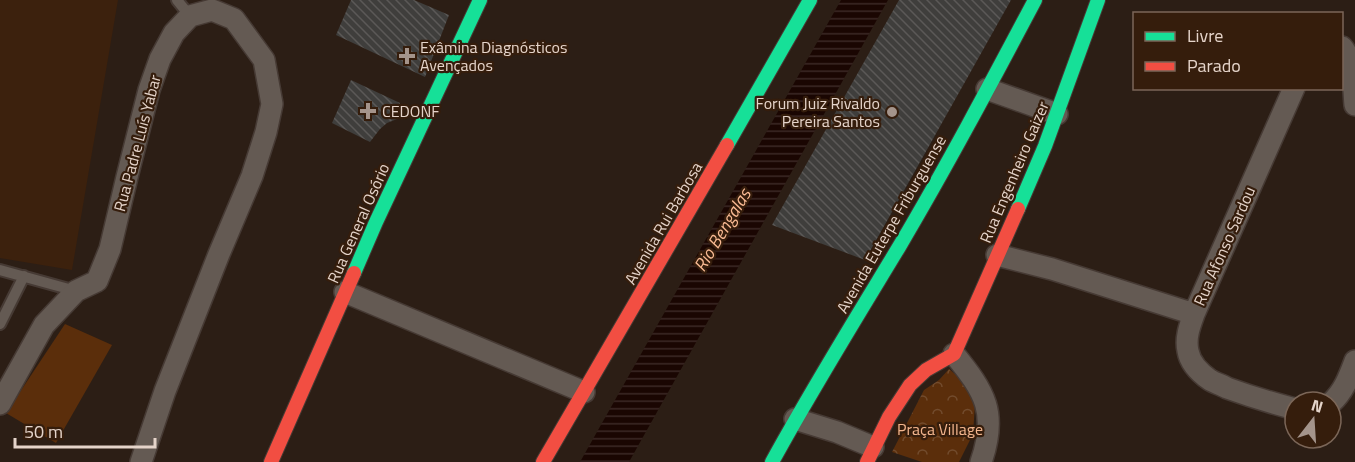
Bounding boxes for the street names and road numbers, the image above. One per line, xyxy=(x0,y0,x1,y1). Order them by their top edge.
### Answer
street label: Rua Padre Luís Yabar xyxy=(107,71,167,214)
street label: Rua Engenheiro Gaizer xyxy=(973,97,1055,247)
street label: Avenida Euterpe Friburguense xyxy=(830,131,952,317)
street label: Avenida Rui Barbosa xyxy=(618,157,708,289)
street label: Rua General Osório xyxy=(321,159,395,287)
street label: Rua Afonso Sardou xyxy=(1187,183,1261,309)

